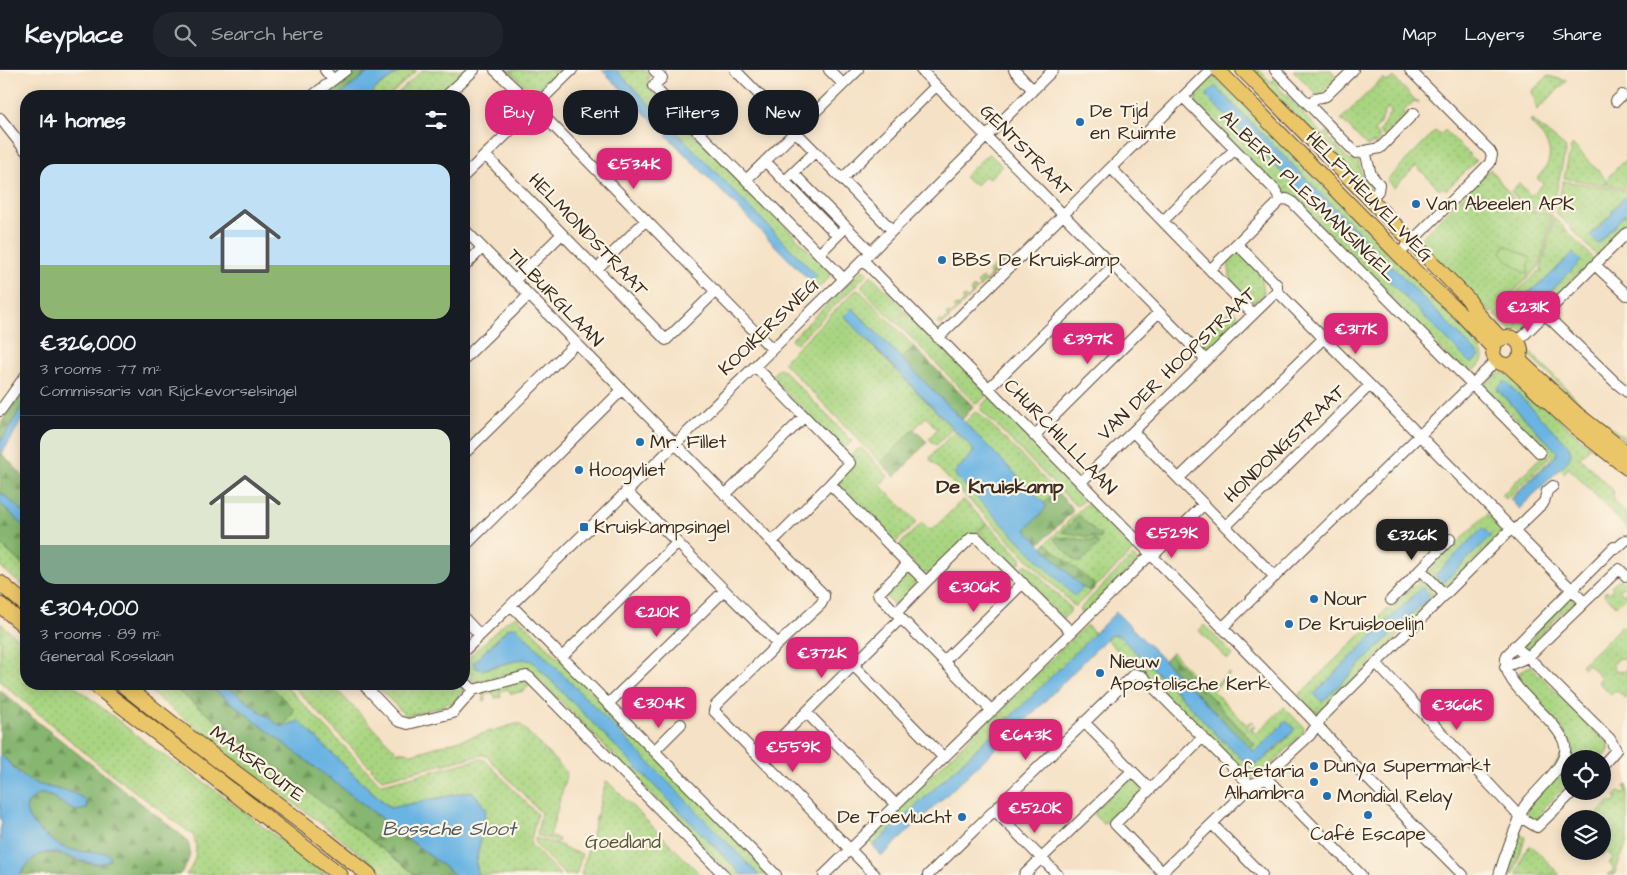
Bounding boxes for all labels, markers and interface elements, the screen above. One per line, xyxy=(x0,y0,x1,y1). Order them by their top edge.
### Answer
search box xyxy=(153,12,503,57)
text: Keyplace xyxy=(25,18,123,52)
icon: search xyxy=(171,21,199,49)
text: Search here xyxy=(211,21,323,48)
text: Map xyxy=(1402,22,1436,47)
text: Layers xyxy=(1464,22,1525,47)
text: Share xyxy=(1553,22,1602,47)
chip: Buy xyxy=(485,90,553,135)
chip: Rent xyxy=(563,90,638,135)
chip: Filters xyxy=(648,90,738,135)
chip: New xyxy=(748,90,819,135)
street label: GENTSTRAAT xyxy=(973,98,1079,204)
place label: De Tijd en Ruimte xyxy=(1090,98,1176,147)
street label: ALBERT PLESMANSINGEL xyxy=(1214,104,1402,288)
text: 14 homes xyxy=(40,106,126,135)
icon: filters xyxy=(422,106,450,134)
marker: De Tijd en Ruimte xyxy=(1074,116,1086,128)
street label: HELFTHEUVELWEG xyxy=(1299,125,1439,269)
pin: €534K xyxy=(599,148,669,190)
text: €534K xyxy=(608,153,660,175)
street label: HELMONDSTRAAT xyxy=(522,167,654,303)
place label: Van Abeelen APK xyxy=(1426,191,1575,218)
icon: home xyxy=(200,196,290,286)
marker: Van Abeelen APK xyxy=(1410,198,1422,210)
street label: TILBURGLAAN xyxy=(501,243,609,354)
place label: BBS De Kruiskamp xyxy=(952,247,1120,274)
marker: BBS De Kruiskamp xyxy=(936,254,948,266)
street label: KOOIKERSWEG xyxy=(713,272,825,382)
street label: VAN DER HOOPSTRAAT xyxy=(1092,281,1262,447)
pin: €231K xyxy=(1493,290,1563,333)
text: €231K xyxy=(1507,296,1549,318)
pin: €317K xyxy=(1321,312,1391,355)
text: €317K xyxy=(1335,318,1377,340)
pin: €397K xyxy=(1053,322,1123,365)
text: €397K xyxy=(1063,328,1113,350)
text: €326,000 xyxy=(40,329,136,358)
text: 3 rooms · 77 m² xyxy=(40,358,161,380)
street label: CHURCHILLLAAN xyxy=(997,373,1123,501)
street label: HONDONGSTRAAT xyxy=(1218,379,1352,509)
text: Commissaris van Rijckevorselsingel xyxy=(40,380,297,402)
place label: Mr. Fillet xyxy=(650,429,727,456)
marker: Mr. Fillet xyxy=(634,436,646,448)
place label: Hoogvliet xyxy=(589,457,666,485)
icon: home xyxy=(200,462,290,552)
marker: Hoogvliet xyxy=(573,464,585,476)
district label: De Kruiskamp xyxy=(936,473,1065,501)
place label: Kruiskampsingel xyxy=(594,514,730,542)
pin: €529K xyxy=(1137,516,1207,559)
pin: €326K xyxy=(1377,518,1447,561)
marker: Kruiskampsingel xyxy=(578,521,590,533)
text: €529K xyxy=(1146,522,1198,544)
text: €326K xyxy=(1387,524,1437,546)
pin: €306K xyxy=(939,570,1009,613)
text: €306K xyxy=(949,576,999,598)
place label: Nour xyxy=(1324,586,1367,613)
marker: Nour xyxy=(1308,593,1320,605)
text: €304,000 xyxy=(40,594,138,623)
pin: €210K xyxy=(622,596,692,638)
text: €210K xyxy=(635,601,679,623)
place label: De Kruisboelijn xyxy=(1299,611,1424,638)
marker: De Kruisboelijn xyxy=(1283,618,1295,630)
text: 3 rooms · 89 m² xyxy=(40,623,161,645)
pin: €372K xyxy=(787,636,857,679)
text: €372K xyxy=(797,642,847,664)
text: Generaal Rosslaan xyxy=(40,645,174,667)
place label: Nieuw Apostolische Kerk xyxy=(1110,649,1270,698)
marker: Nieuw Apostolische Kerk xyxy=(1094,667,1106,679)
pin: €304K xyxy=(624,686,694,729)
pin: €366K xyxy=(1422,688,1492,731)
text: €304K xyxy=(633,692,685,714)
text: €366K xyxy=(1432,694,1482,716)
pin: €643K xyxy=(991,718,1061,761)
street label: MAASROUTE xyxy=(204,719,310,809)
text: €643K xyxy=(1000,724,1052,746)
pin: €559K xyxy=(758,730,828,773)
text: €559K xyxy=(766,736,820,758)
map controls xyxy=(1561,750,1611,860)
button: locate xyxy=(1561,750,1611,800)
place label: Dunya Supermarkt xyxy=(1324,753,1491,781)
place label: Cafetaria Alhambra xyxy=(1219,758,1304,807)
marker: Dunya Supermarkt xyxy=(1308,760,1320,772)
marker: Cafetaria Alhambra xyxy=(1308,776,1320,788)
place label: Mondial Relay xyxy=(1337,783,1453,811)
marker: Mondial Relay xyxy=(1321,790,1333,802)
pin: €520K xyxy=(1000,792,1070,834)
text: €520K xyxy=(1009,797,1061,819)
place label: De Toevlucht xyxy=(837,804,952,831)
marker: Café Escape xyxy=(1362,809,1374,821)
button: layers xyxy=(1561,810,1611,860)
marker: De Toevlucht xyxy=(956,811,968,823)
water label: Bossche Sloot xyxy=(382,815,518,843)
place label: Café Escape xyxy=(1310,821,1426,848)
park label: Goedland xyxy=(585,829,661,856)

